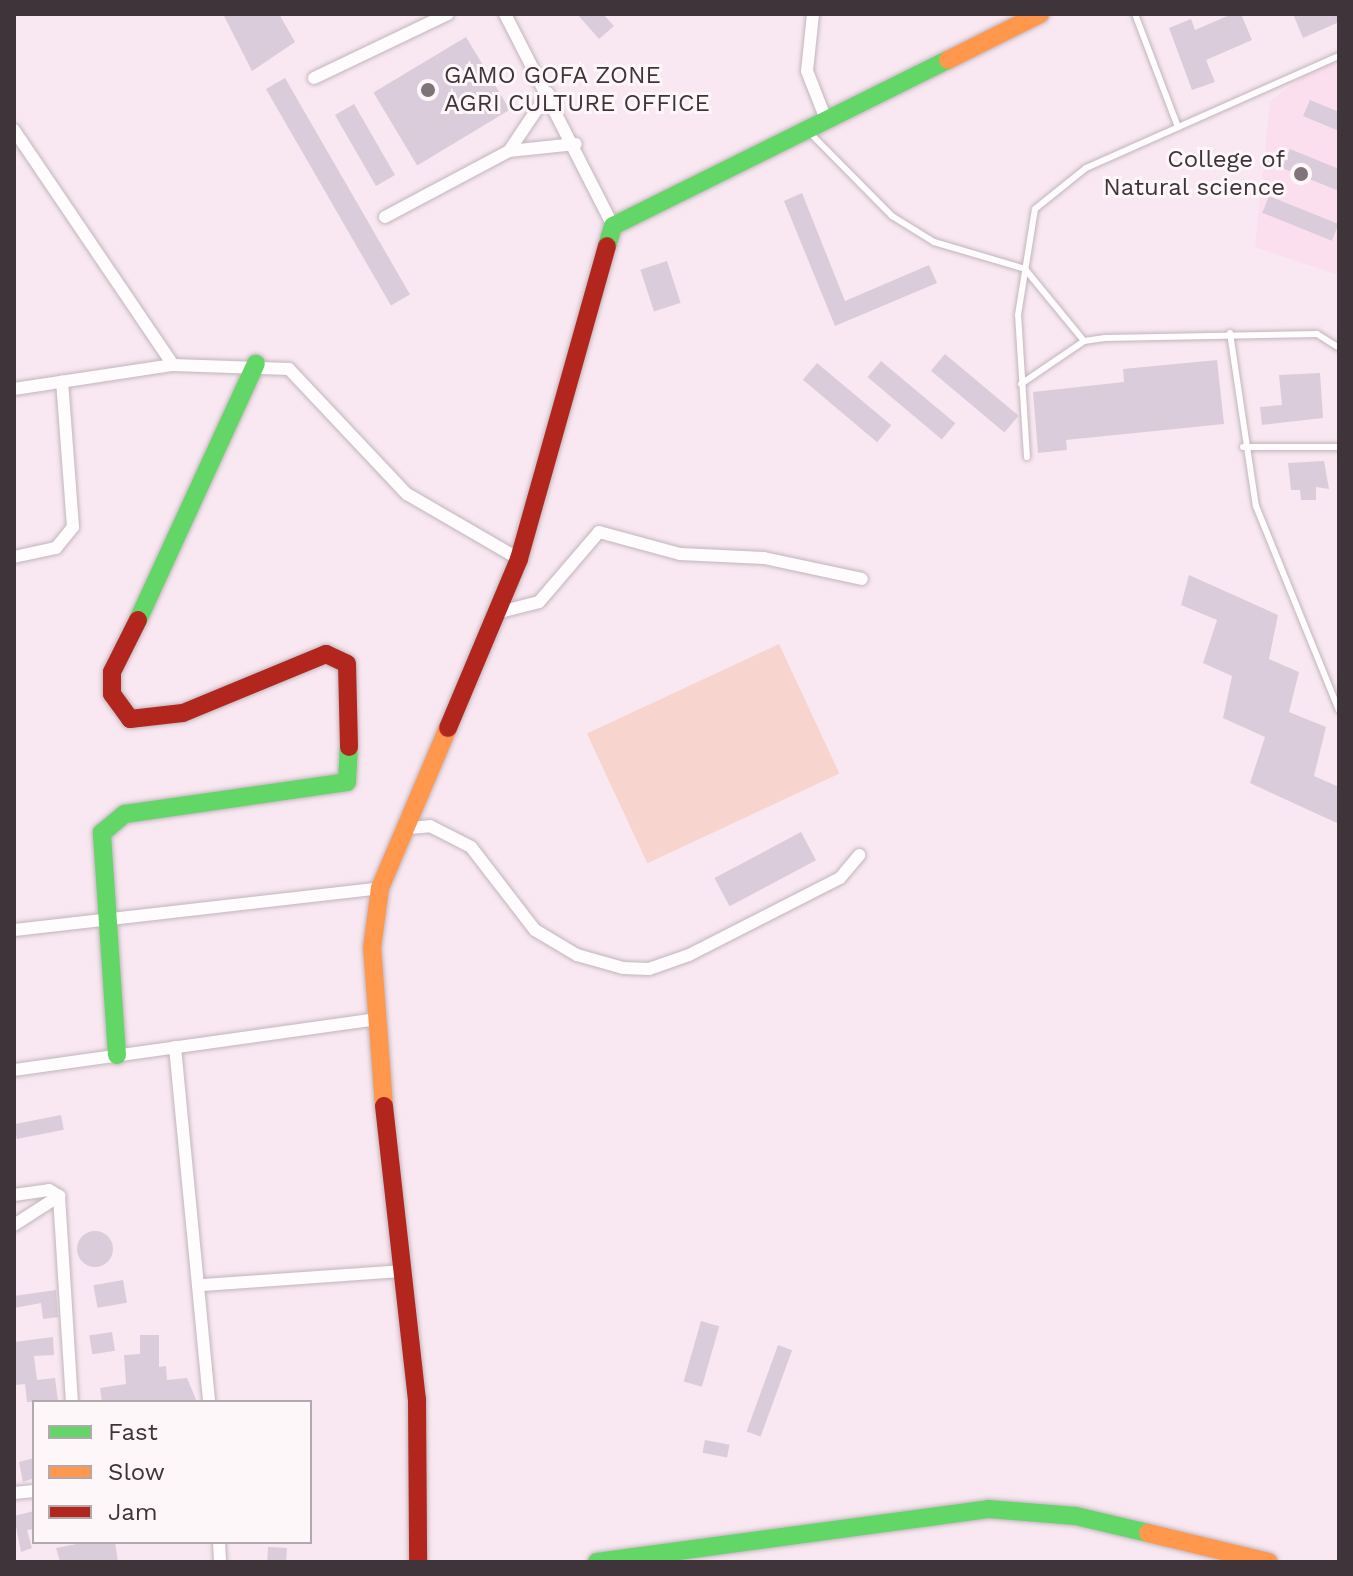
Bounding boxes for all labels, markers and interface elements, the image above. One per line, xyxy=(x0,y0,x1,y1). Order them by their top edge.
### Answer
place label: GAMO GOFA ZONE AGRI CULTURE OFFICE xyxy=(444,62,710,118)
marker: GAMO GOFA ZONE AGRI CULTURE OFFICE xyxy=(419,81,437,99)
place label: College of Natural science xyxy=(1103,146,1285,202)
marker: College of Natural science xyxy=(1292,165,1310,183)
legend xyxy=(32,1400,312,1544)
text: Fast xyxy=(108,1418,158,1446)
text: Slow xyxy=(108,1458,165,1486)
text: Jam xyxy=(108,1498,158,1526)

